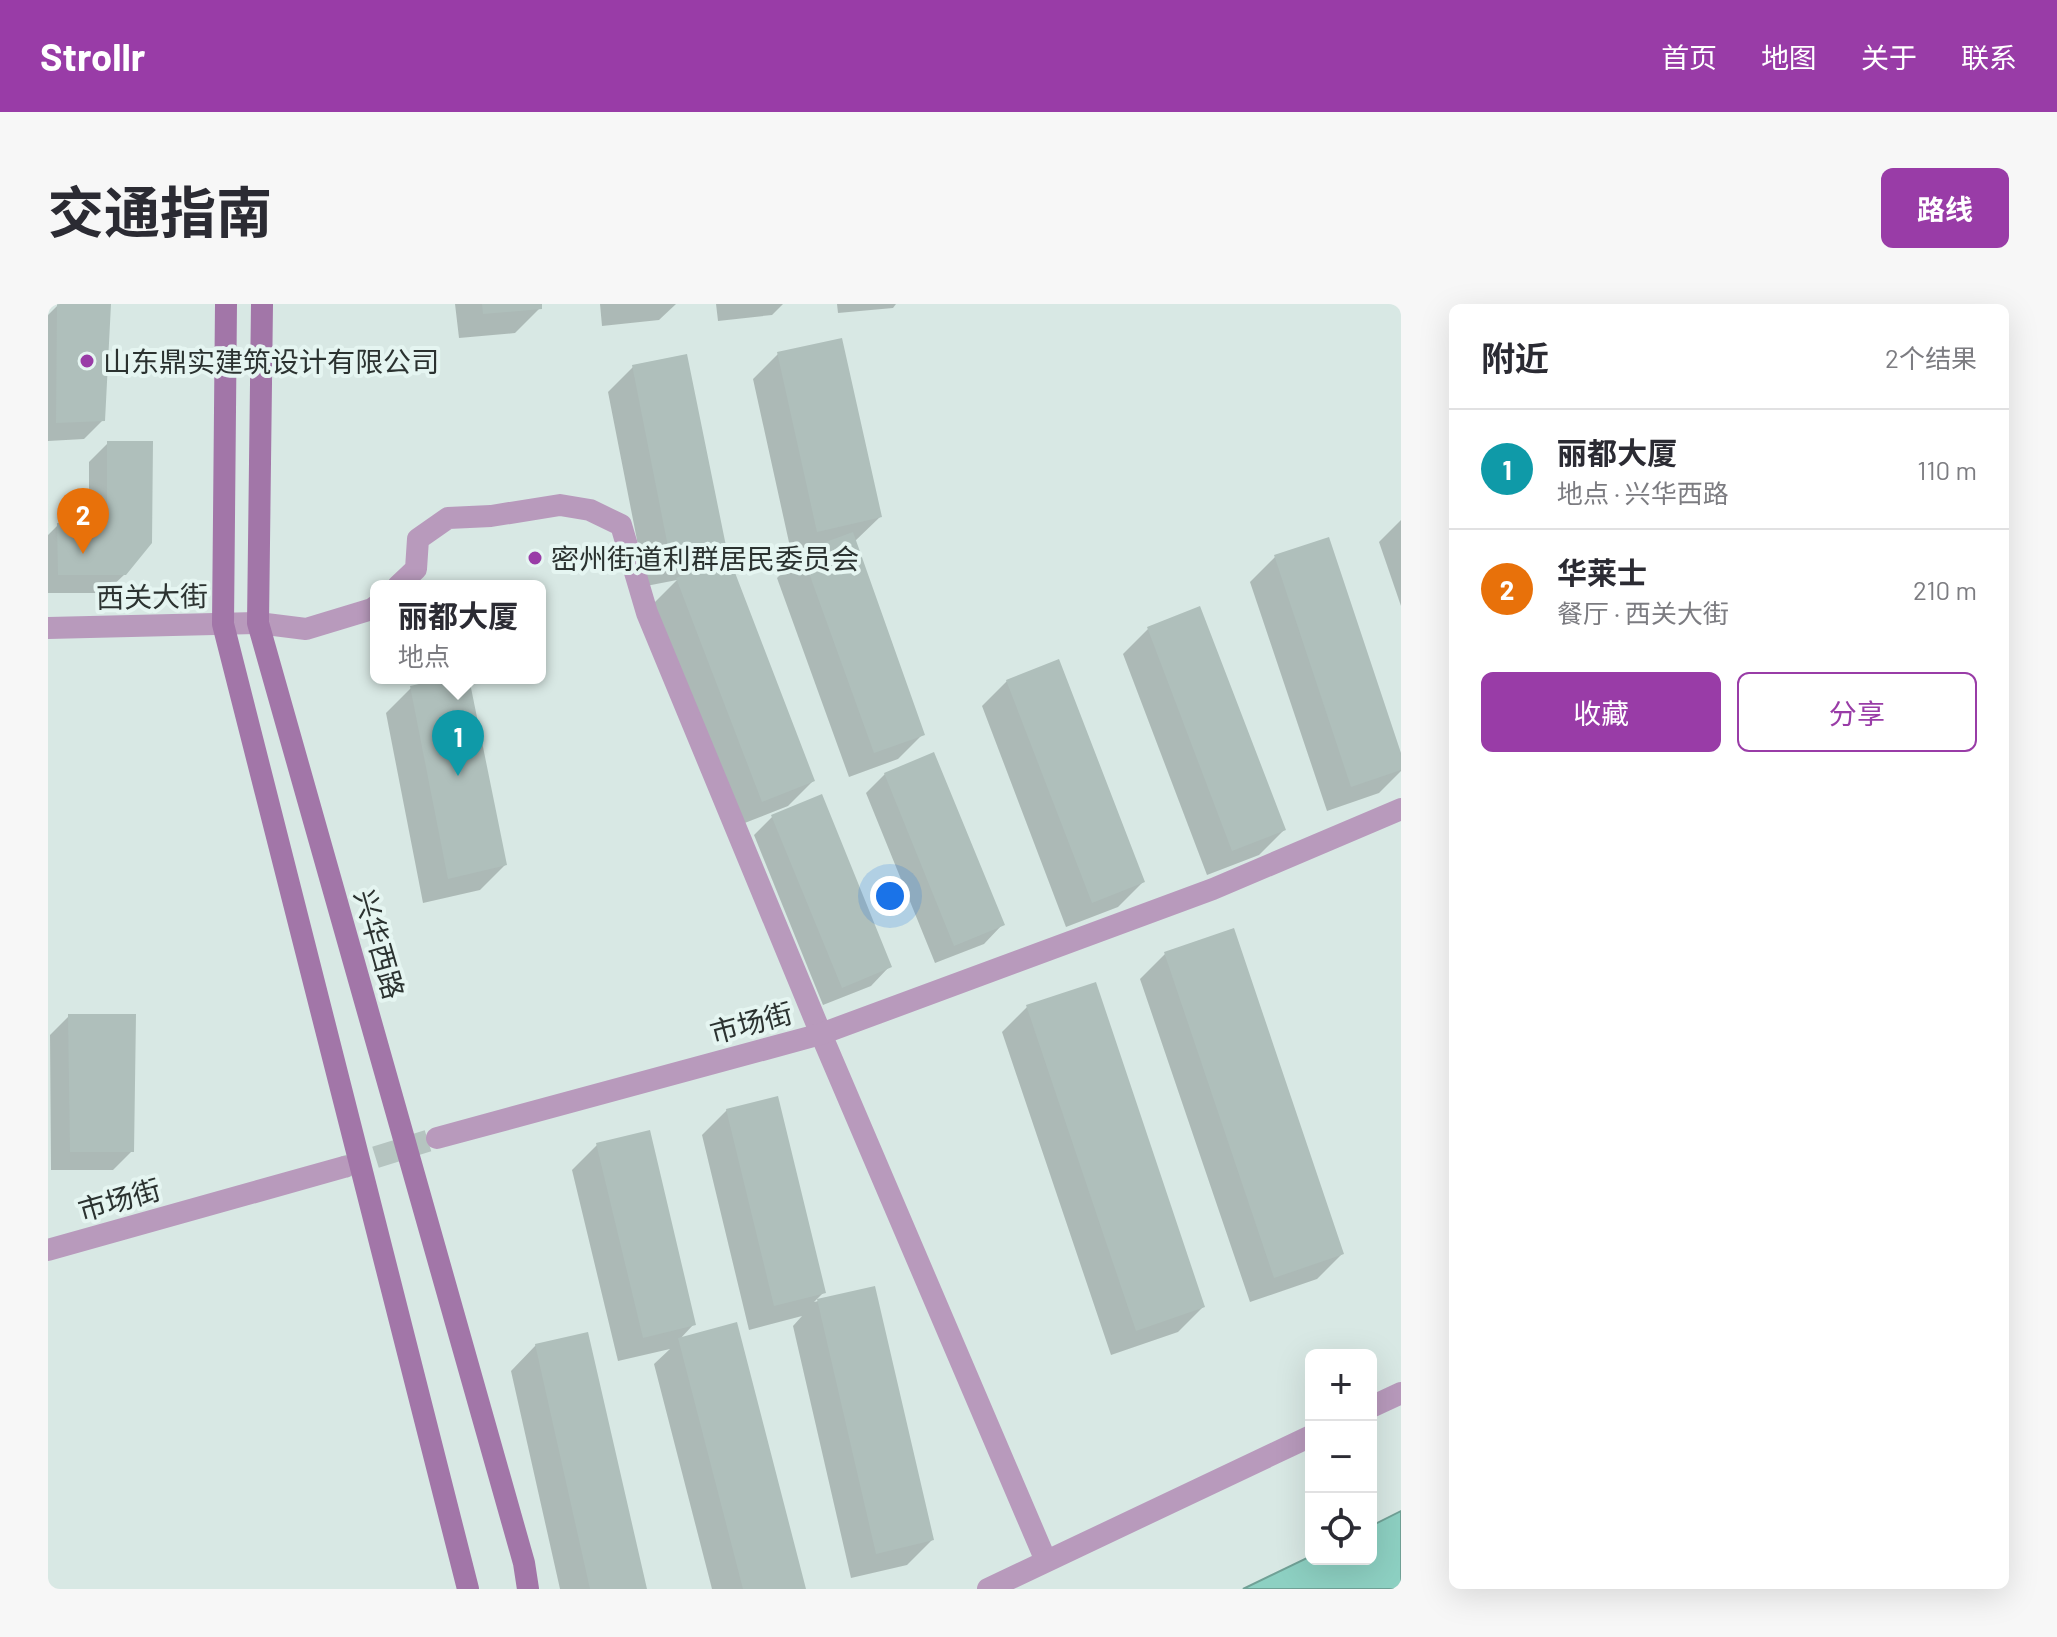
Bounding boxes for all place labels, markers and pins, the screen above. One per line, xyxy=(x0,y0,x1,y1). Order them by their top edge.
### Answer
place label: 山东鼎实建筑设计有限公司 xyxy=(103,344,439,378)
marker: 山东鼎实建筑设计有限公司 xyxy=(78,352,96,370)
pin: 2 xyxy=(57,488,109,554)
place label: 密州街道利群居民委员会 xyxy=(551,541,859,575)
marker: 密州街道利群居民委员会 xyxy=(526,549,544,567)
pin: 1 xyxy=(432,710,484,776)

